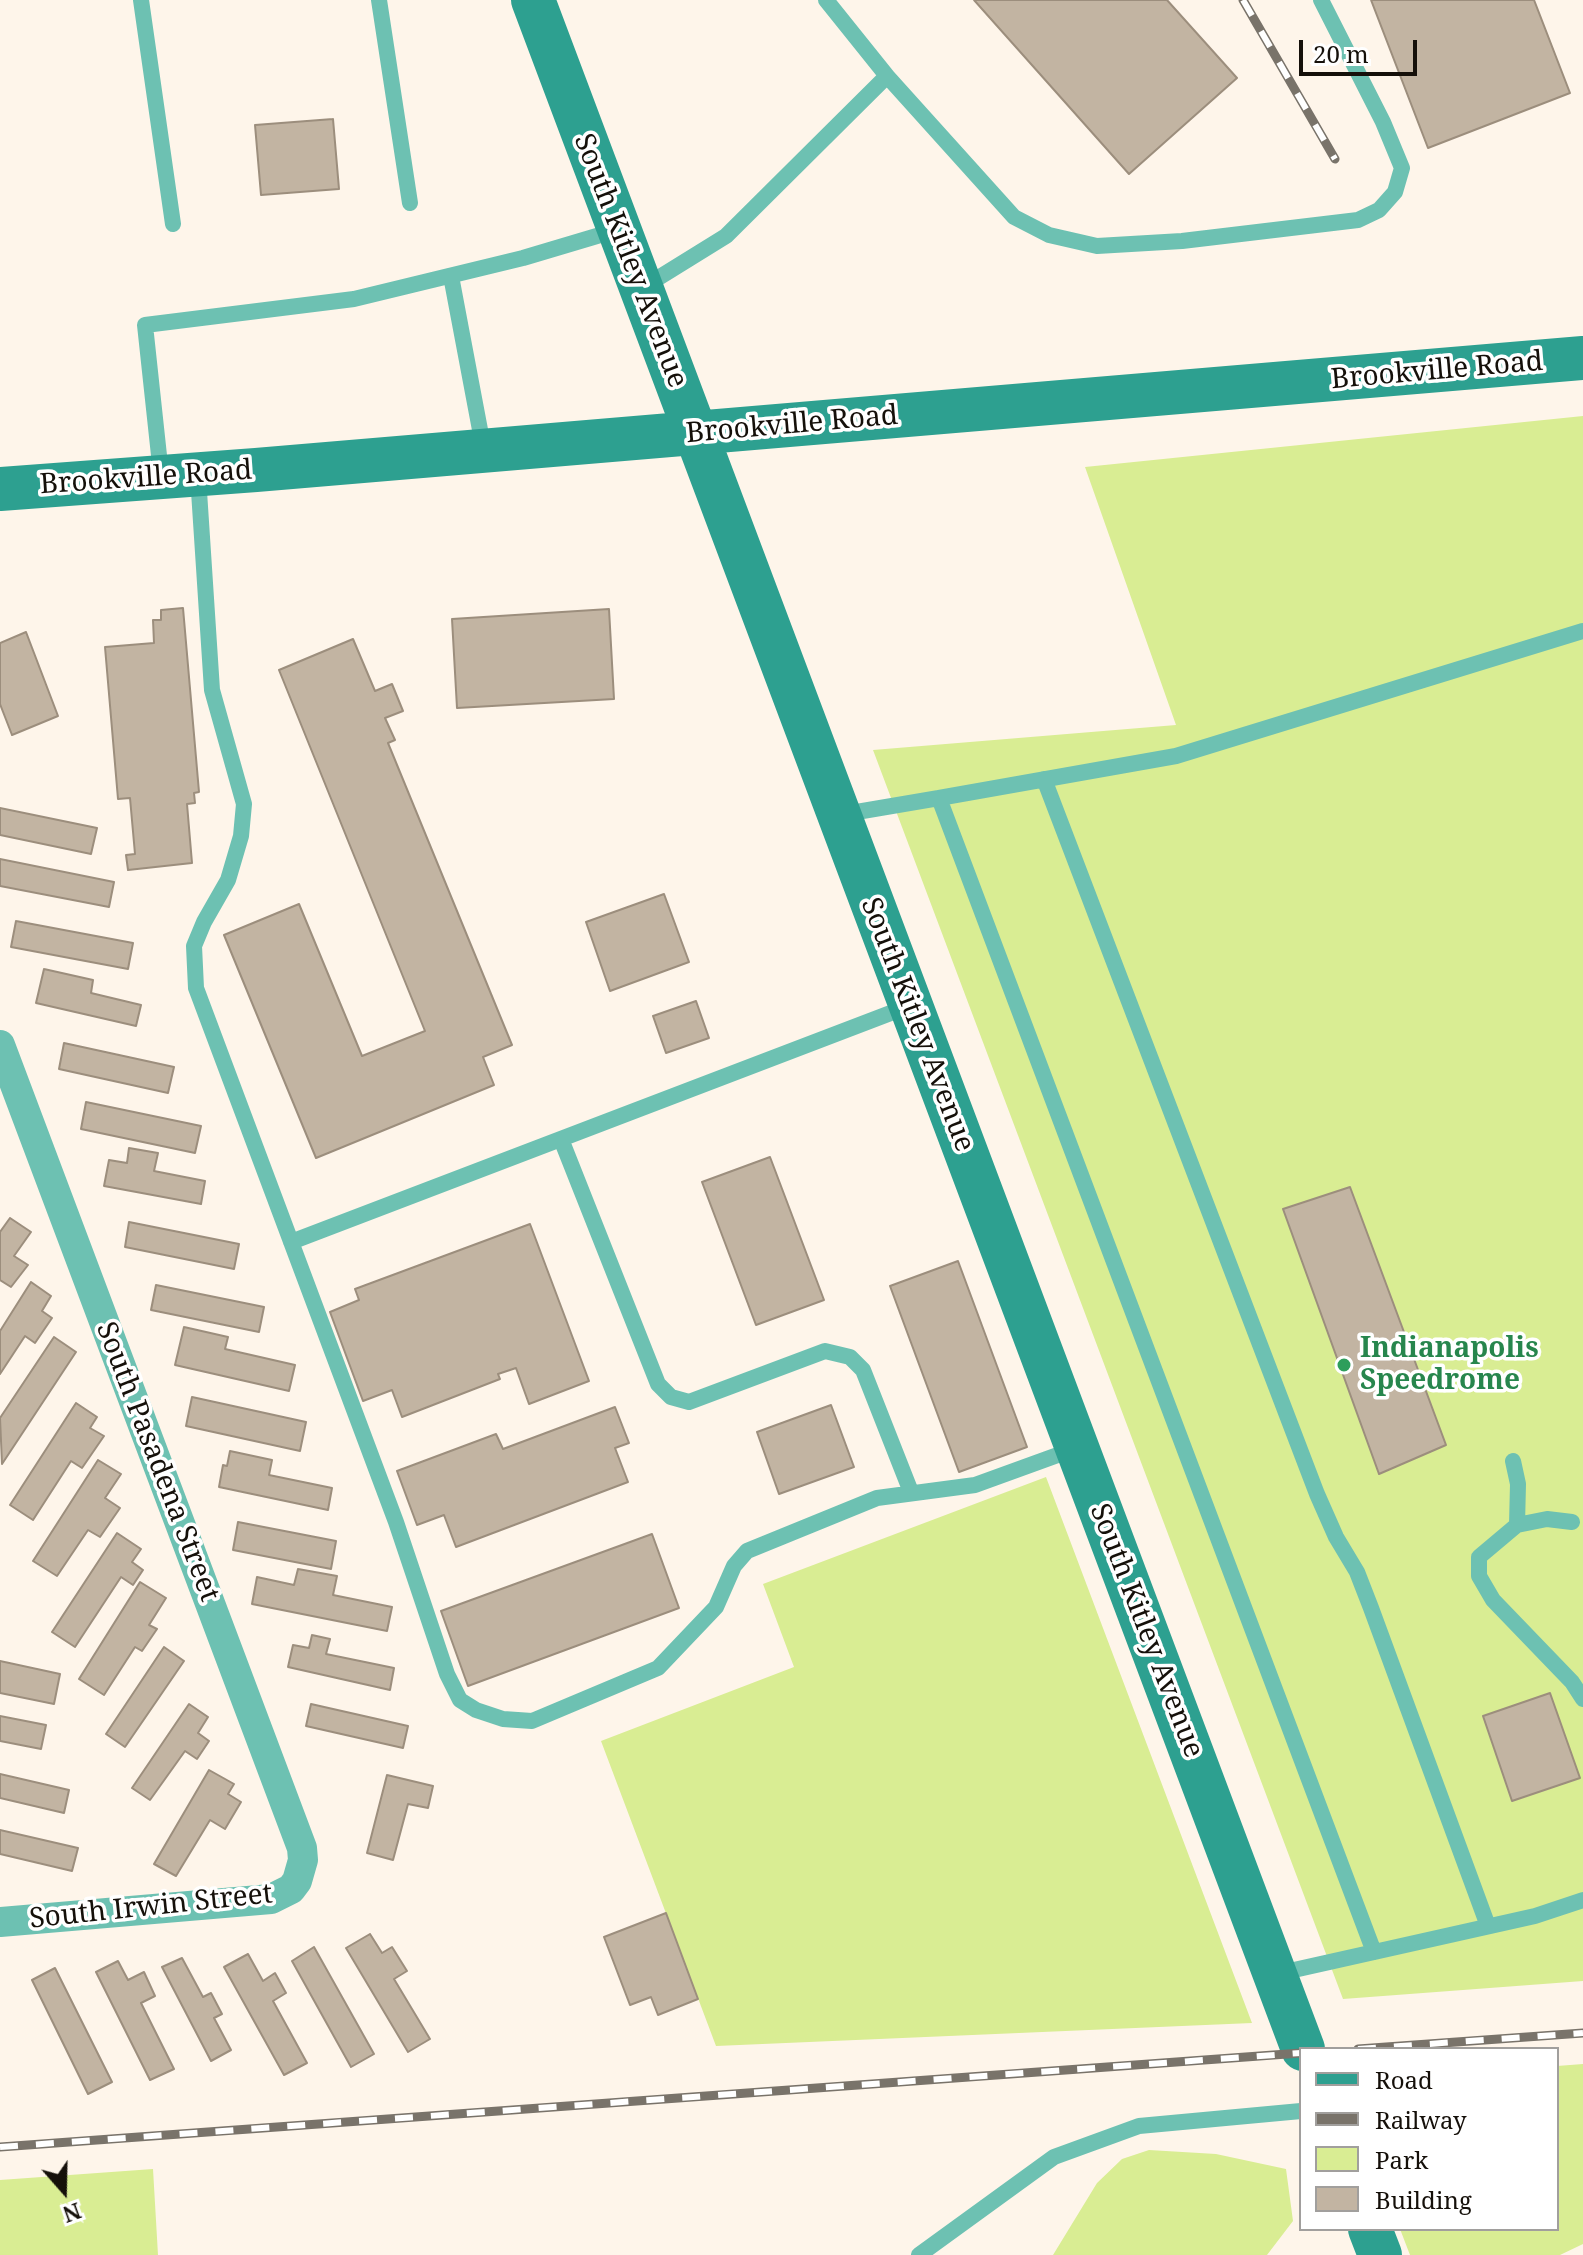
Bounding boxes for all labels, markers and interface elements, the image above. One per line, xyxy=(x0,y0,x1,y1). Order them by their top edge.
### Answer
scale bar xyxy=(1303,24,1421,74)
text: 20 m xyxy=(1313,37,1369,70)
street label: South Kitley Avenue xyxy=(566,129,694,393)
street label: Brookville Road xyxy=(1330,345,1544,397)
street label: Brookville Road xyxy=(685,399,899,451)
street label: Brookville Road xyxy=(39,454,253,502)
street label: South Kitley Avenue xyxy=(853,893,981,1157)
street label: South Pasadena Street xyxy=(88,1318,226,1606)
place label: Indianapolis Speedrome xyxy=(1360,1332,1539,1398)
marker: Indianapolis Speedrome xyxy=(1335,1356,1353,1374)
street label: South Kitley Avenue xyxy=(1082,1499,1210,1763)
street label: South Irwin Street xyxy=(28,1878,274,1936)
legend xyxy=(1299,2047,1559,2231)
text: Road xyxy=(1375,2063,1433,2096)
text: Railway xyxy=(1375,2103,1467,2136)
text: Park xyxy=(1375,2143,1428,2176)
north arrow xyxy=(24,2151,104,2231)
text: Building xyxy=(1375,2183,1472,2216)
text: N xyxy=(59,2196,85,2231)

